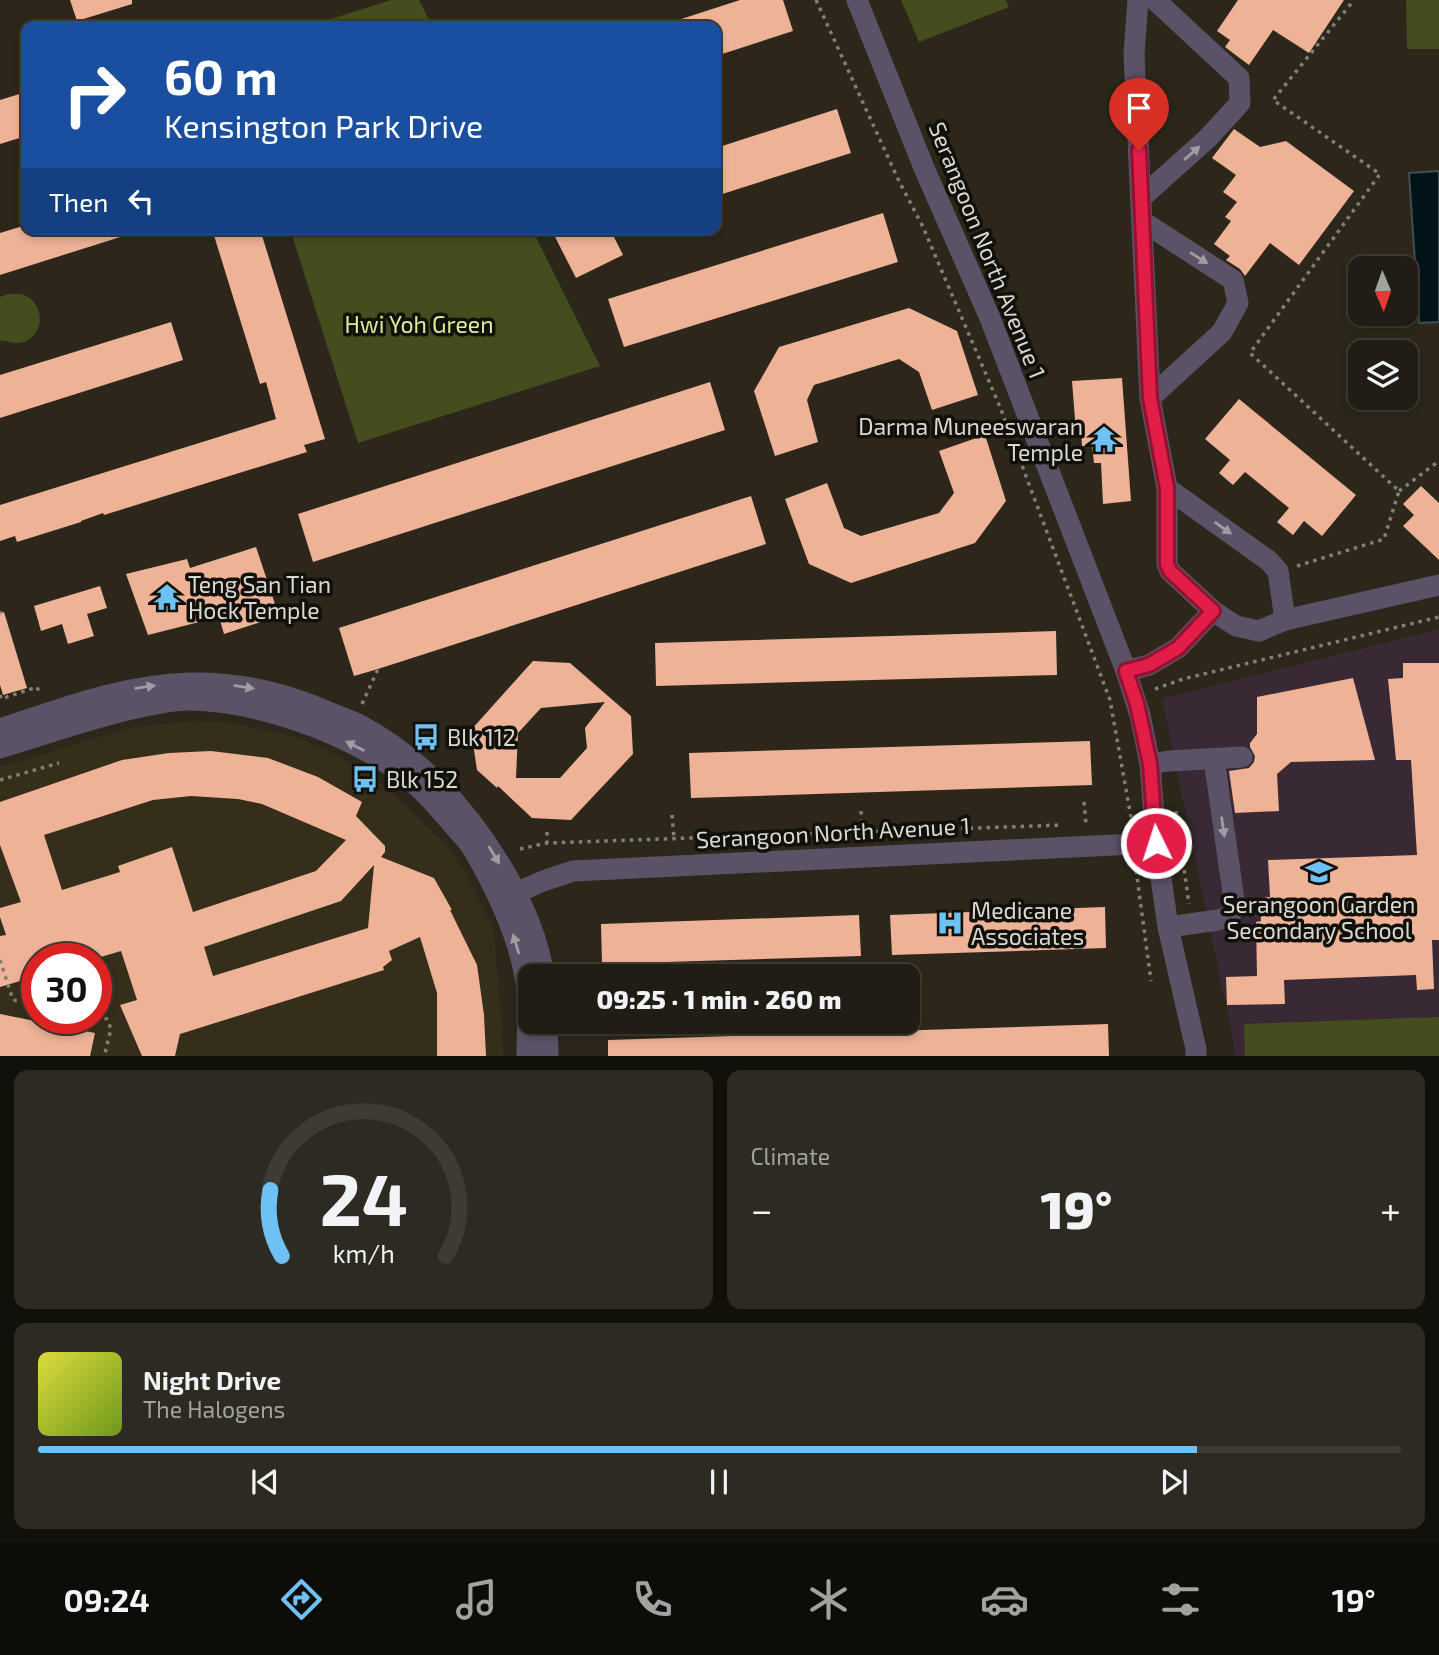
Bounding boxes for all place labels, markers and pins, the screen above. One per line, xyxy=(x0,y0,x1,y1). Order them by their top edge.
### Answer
pin xyxy=(1109,78,1169,150)
place label: Darma Muneeswaran Temple xyxy=(858,412,1083,466)
temple icon: Darma Muneeswaran Temple xyxy=(1089,424,1119,454)
place label: Teng San Tian Hock Temple xyxy=(188,570,331,624)
temple icon: Teng San Tian Hock Temple xyxy=(152,582,182,612)
bus stop icon: Blk 112 xyxy=(411,722,441,752)
place label: Blk 112 xyxy=(447,723,516,751)
bus stop icon: Blk 152 xyxy=(350,764,380,794)
place label: Blk 152 xyxy=(386,765,458,793)
school or university icon: Serangoon Garden Secondary School xyxy=(1304,857,1334,887)
place label: Serangoon Garden Secondary School xyxy=(1223,890,1415,944)
place label: Medicane Associates xyxy=(971,896,1084,950)
hospital icon: Medicane Associates xyxy=(935,908,965,938)

